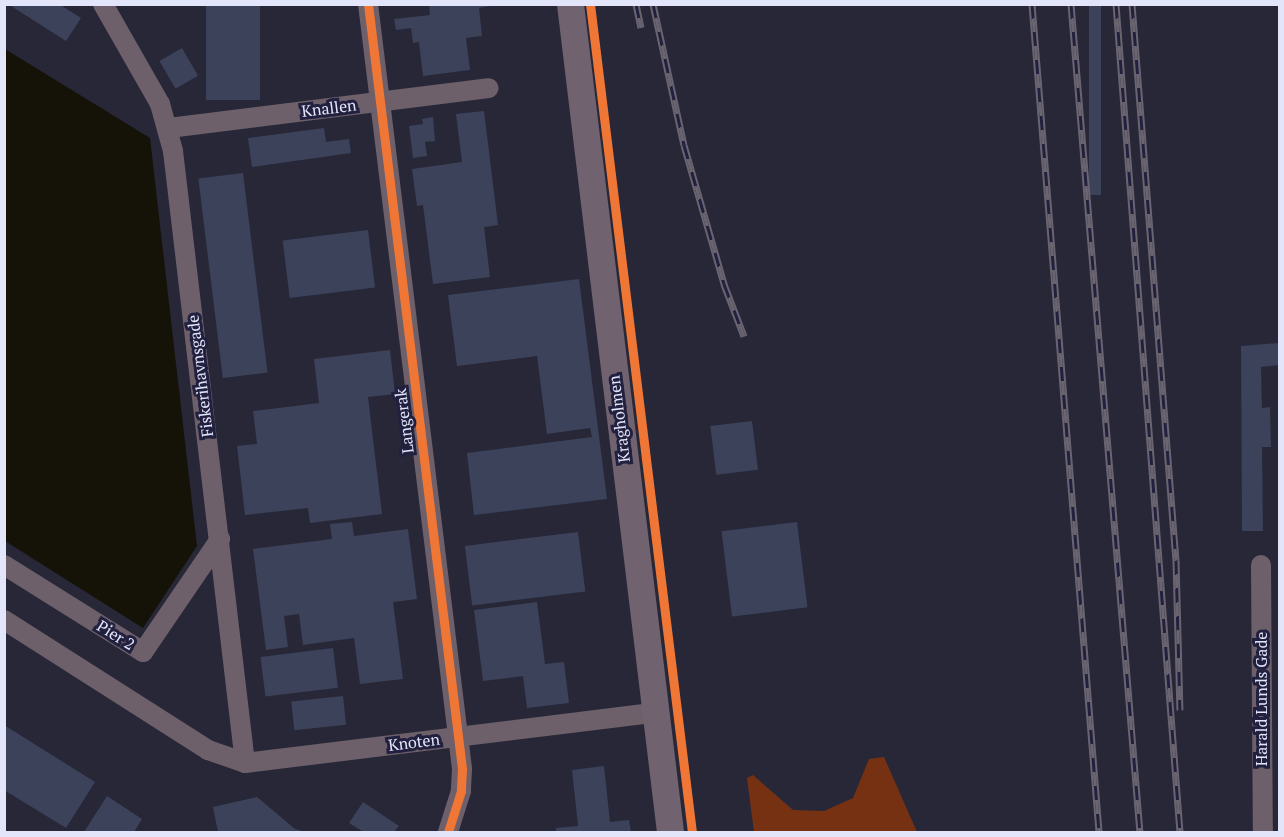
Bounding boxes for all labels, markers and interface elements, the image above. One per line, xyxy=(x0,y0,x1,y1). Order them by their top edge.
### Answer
street label: Knallen xyxy=(300,95,358,121)
street label: Fiskerihavnsgade xyxy=(183,314,217,438)
street label: Kragholmen xyxy=(604,374,634,464)
street label: Langerak xyxy=(390,387,418,455)
street label: Pier 2 xyxy=(94,616,138,654)
street label: Harald Lunds Gade xyxy=(1251,632,1271,766)
street label: Knoten xyxy=(387,729,441,755)

